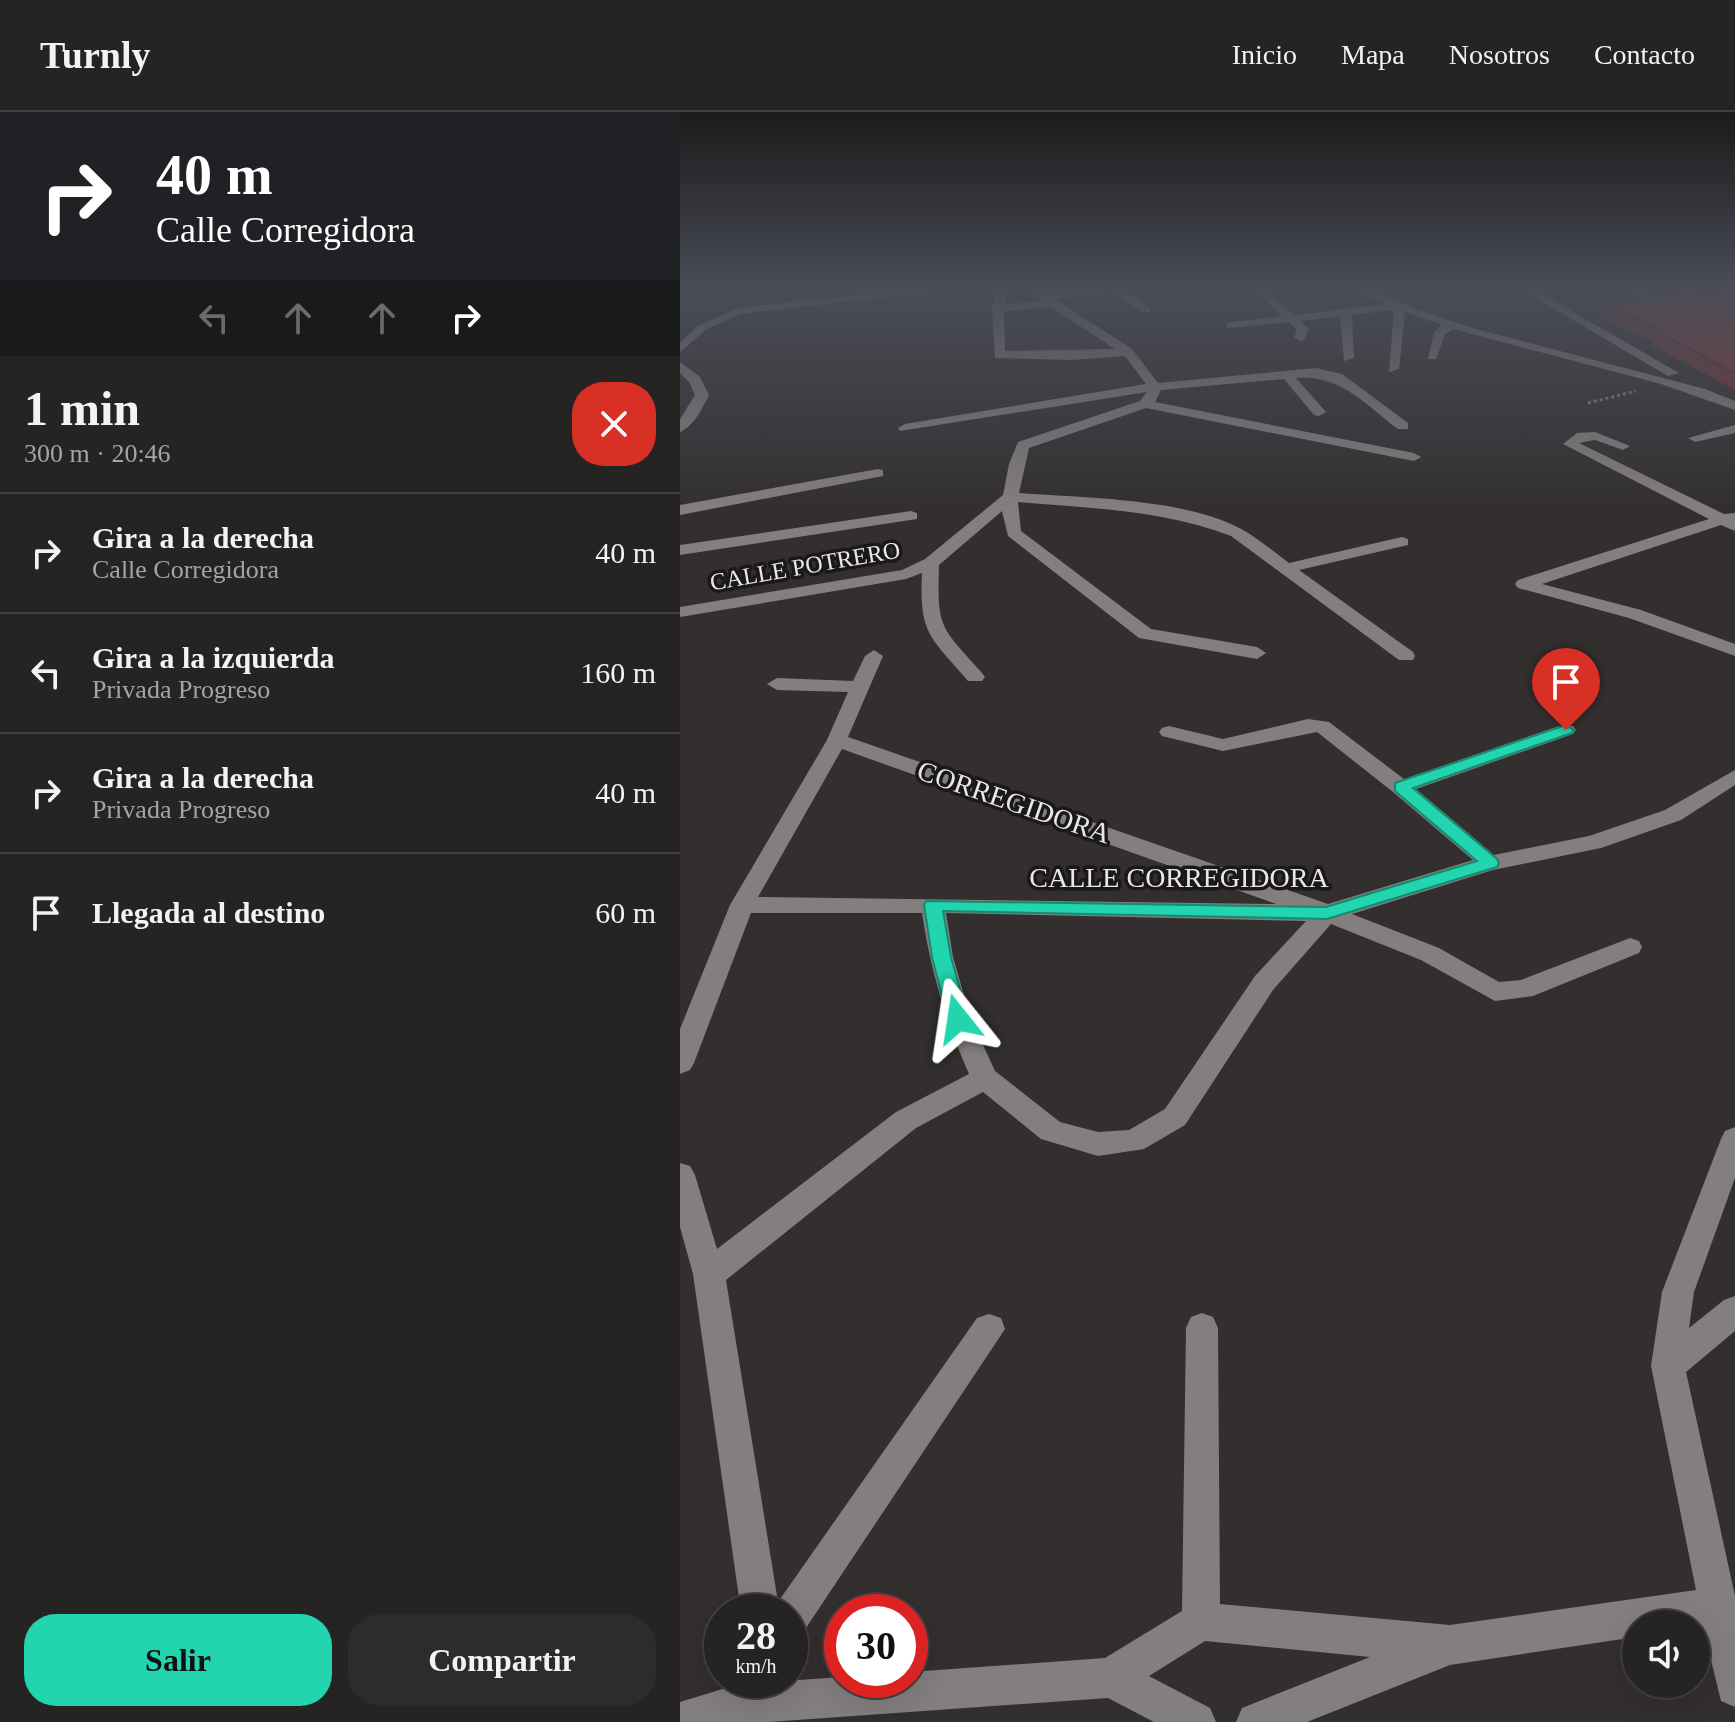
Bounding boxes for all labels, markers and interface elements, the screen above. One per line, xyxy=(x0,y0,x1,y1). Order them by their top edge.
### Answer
text: Turnly xyxy=(40,34,151,76)
text: Inicio xyxy=(1232,39,1297,70)
text: Mapa xyxy=(1341,39,1405,70)
text: Nosotros xyxy=(1449,39,1550,70)
text: Contacto xyxy=(1594,39,1695,70)
icon: right xyxy=(24,144,128,248)
text: 40 m xyxy=(156,144,273,206)
text: Calle Corregidora xyxy=(156,210,415,250)
icon: left xyxy=(192,296,236,340)
icon: ahead xyxy=(276,296,320,340)
icon: ahead xyxy=(360,296,404,340)
icon: right xyxy=(444,296,488,340)
text: 1 min xyxy=(24,382,140,435)
button: close xyxy=(572,382,656,466)
text: 300 m · 20:46 xyxy=(24,439,171,468)
text: Gira a la derecha xyxy=(92,521,314,554)
icon: right xyxy=(24,531,68,575)
text: 40 m xyxy=(595,536,656,569)
street label: CALLE POTRERO xyxy=(708,536,902,596)
text: Calle Corregidora xyxy=(92,555,279,584)
text: Gira a la izquierda xyxy=(92,641,335,674)
pin xyxy=(1532,648,1600,730)
icon: left xyxy=(24,651,68,695)
text: 160 m xyxy=(580,656,656,689)
icon: arrive xyxy=(1544,660,1588,704)
text: Privada Progreso xyxy=(92,675,270,704)
street label: CORREGIDORA xyxy=(913,754,1115,850)
text: Gira a la derecha xyxy=(92,761,314,794)
icon: right xyxy=(24,771,68,815)
text: 40 m xyxy=(595,776,656,809)
text: Privada Progreso xyxy=(92,795,270,824)
street label: CALLE CORREGIDORA xyxy=(1029,862,1329,893)
icon: arrive xyxy=(24,891,68,935)
text: Llegada al destino xyxy=(92,896,325,929)
text: 60 m xyxy=(595,896,656,929)
position arrow xyxy=(916,977,1000,1061)
speed limit sign: 30 xyxy=(824,1594,928,1698)
map controls xyxy=(1622,1610,1710,1698)
button: sound xyxy=(1622,1610,1710,1698)
text: 28 xyxy=(736,1613,776,1658)
button: Salir xyxy=(24,1614,332,1706)
button: Compartir xyxy=(348,1614,656,1706)
text: km/h xyxy=(735,1655,777,1677)

